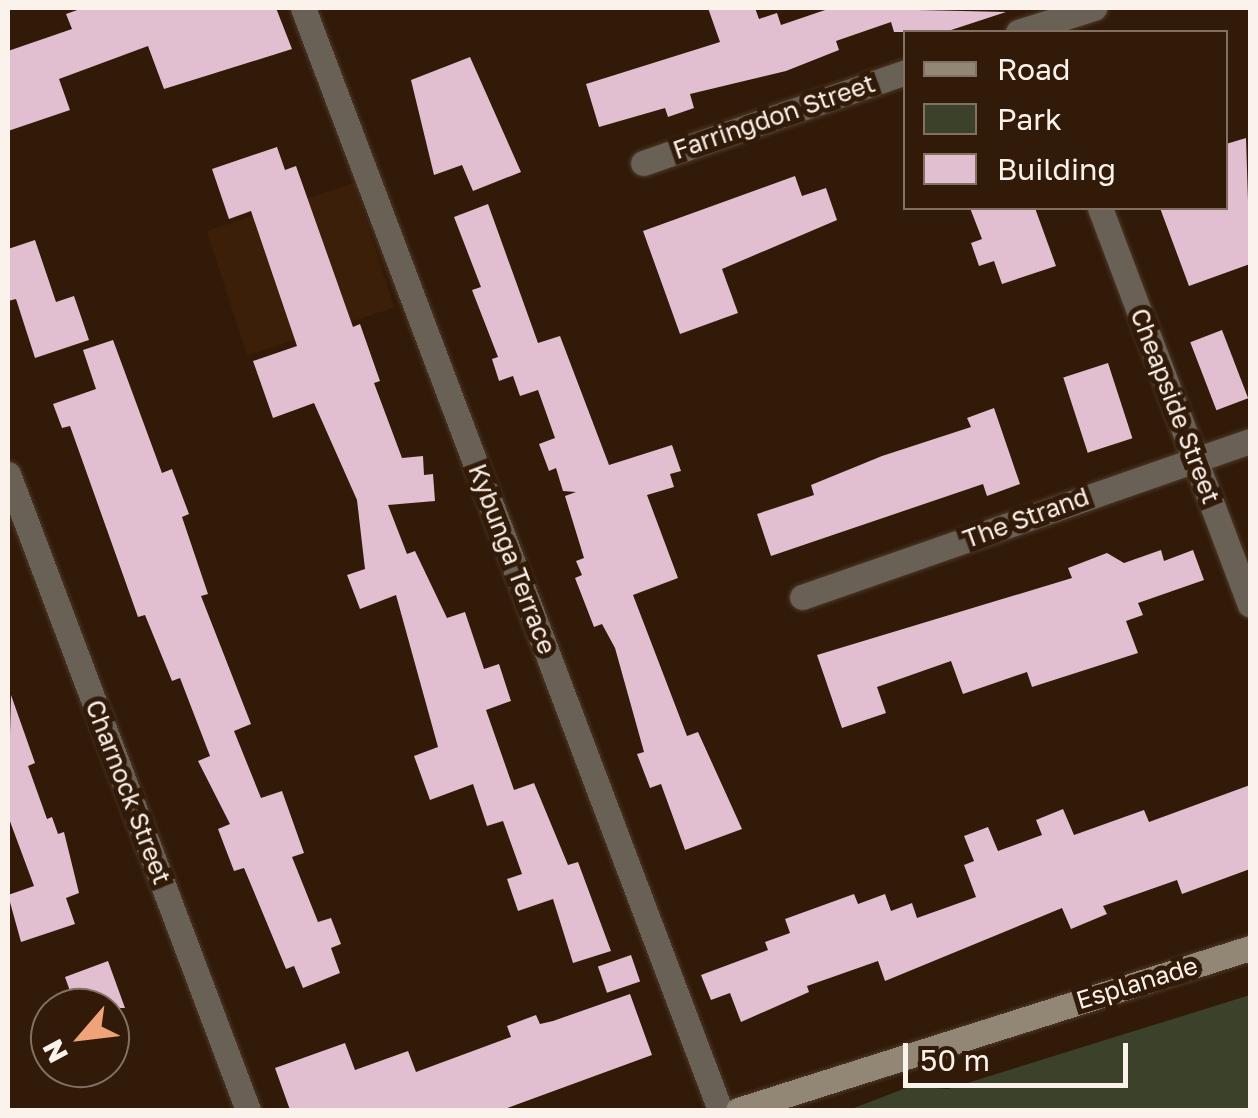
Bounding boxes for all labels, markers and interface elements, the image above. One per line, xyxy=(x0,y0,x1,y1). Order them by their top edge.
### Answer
legend xyxy=(903,30,1228,210)
text: Road xyxy=(997,51,1071,87)
street label: Farringdon Street xyxy=(669,68,879,166)
text: Park xyxy=(997,101,1062,137)
text: Building xyxy=(997,151,1116,187)
street label: Cheapside Street xyxy=(1124,304,1226,508)
street label: Kybunga Terrace xyxy=(462,460,562,658)
street label: The Strand xyxy=(959,481,1093,555)
street label: Charnock Street xyxy=(79,696,177,888)
street label: Esplanade xyxy=(1073,950,1201,1016)
north arrow xyxy=(30,988,130,1088)
scale bar xyxy=(908,1023,1133,1085)
text: N xyxy=(35,1034,74,1069)
text: 50 m xyxy=(920,1042,990,1078)

